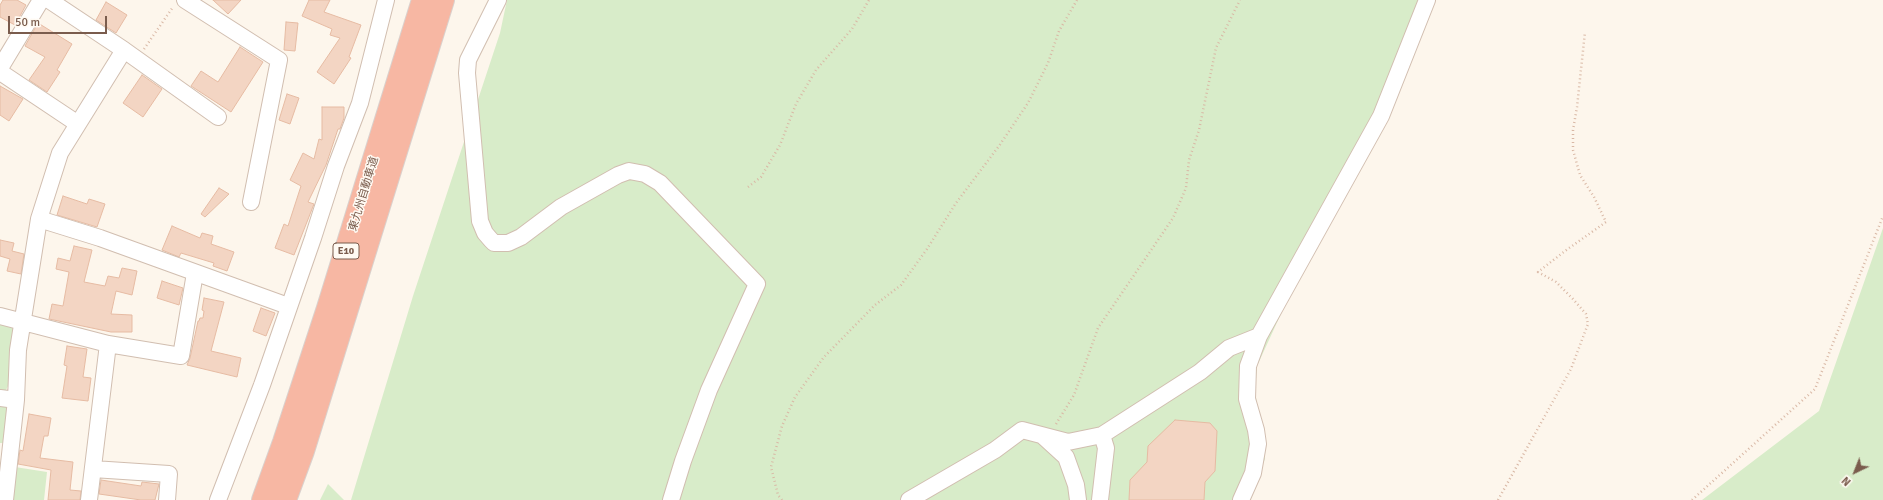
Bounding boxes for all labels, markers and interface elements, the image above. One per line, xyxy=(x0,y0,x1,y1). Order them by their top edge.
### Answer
scale bar xyxy=(10,8,109,34)
text: 50 m xyxy=(15,15,40,30)
street label: 東九州自動車道 xyxy=(346,155,382,233)
road number: E10 xyxy=(333,243,359,259)
north arrow xyxy=(1835,452,1875,492)
text: N xyxy=(1839,474,1854,489)

